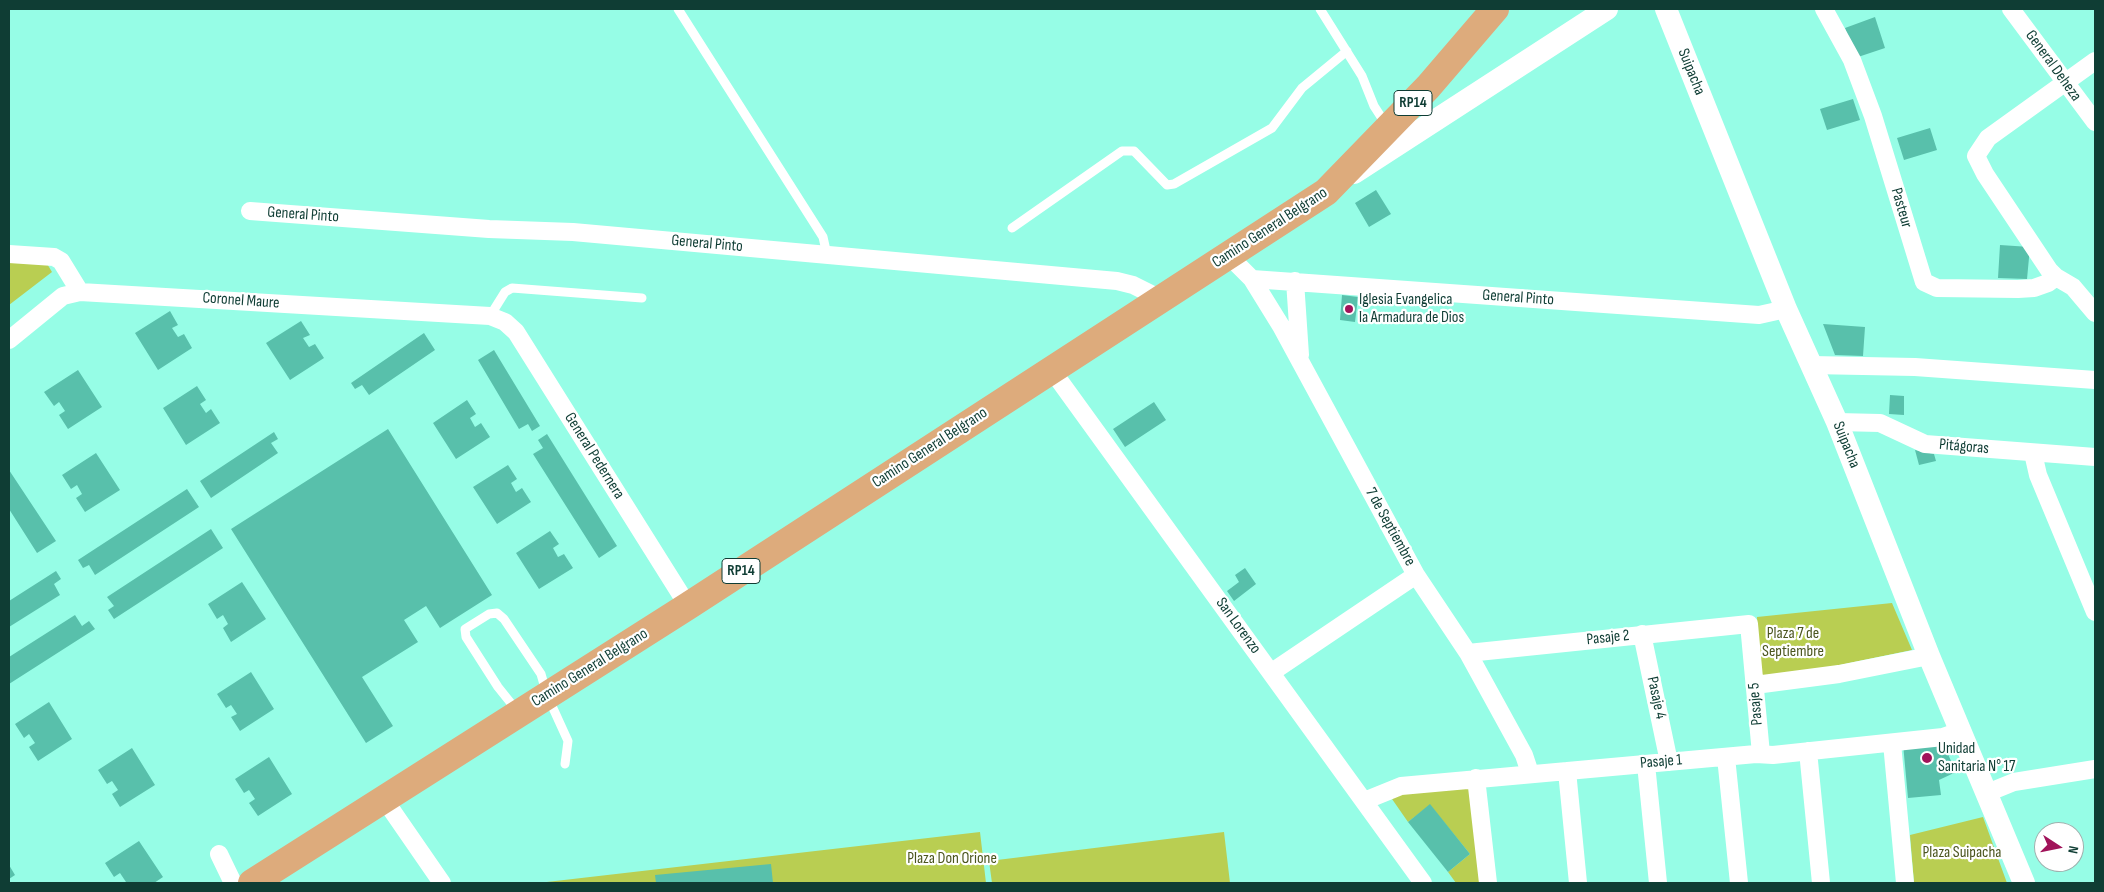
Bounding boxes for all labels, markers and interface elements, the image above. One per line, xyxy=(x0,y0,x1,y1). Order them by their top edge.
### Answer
street label: General Deheza xyxy=(2021,27,2085,105)
street label: Suipacha xyxy=(1673,46,1709,98)
road number: RP14 xyxy=(1394,90,1432,116)
street label: Camino General Belgrano xyxy=(1209,184,1331,272)
street label: Pasteur xyxy=(1886,186,1916,230)
street label: General Pinto xyxy=(267,203,339,227)
street label: General Pinto xyxy=(670,231,744,257)
street label: General Pinto xyxy=(1482,286,1554,310)
street label: Coronel Maure xyxy=(202,289,280,313)
place label: Iglesia Evangelica la Armadura de Dios xyxy=(1359,290,1464,328)
marker: Iglesia Evangelica la Armadura de Dios xyxy=(1343,303,1355,315)
street label: Camino General Belgrano xyxy=(869,404,991,492)
street label: General Pedernera xyxy=(560,409,628,503)
street label: Suipacha xyxy=(1828,419,1864,471)
street label: Pitágoras xyxy=(1938,435,1990,459)
street label: 7 de Septiembre xyxy=(1361,485,1419,569)
road number: RP14 xyxy=(722,558,760,584)
street label: San Lorenzo xyxy=(1211,594,1265,658)
street label: Camino General Belgrano xyxy=(528,624,652,712)
park label: Plaza 7 de Septiembre xyxy=(1762,624,1824,662)
street label: Pasaje 2 xyxy=(1586,626,1630,650)
street label: Pasaje 4 xyxy=(1642,675,1670,721)
street label: Pasaje 5 xyxy=(1745,682,1767,726)
place label: Unidad Sanitaria N° 17 xyxy=(1938,739,2016,777)
street label: Pasaje 1 xyxy=(1639,751,1683,773)
marker: Unidad Sanitaria N° 17 xyxy=(1920,751,1934,765)
north arrow xyxy=(2034,822,2084,872)
park label: Plaza Suipacha xyxy=(1922,843,2002,863)
text: N xyxy=(2064,844,2082,855)
park label: Plaza Don Orione xyxy=(907,849,997,869)

